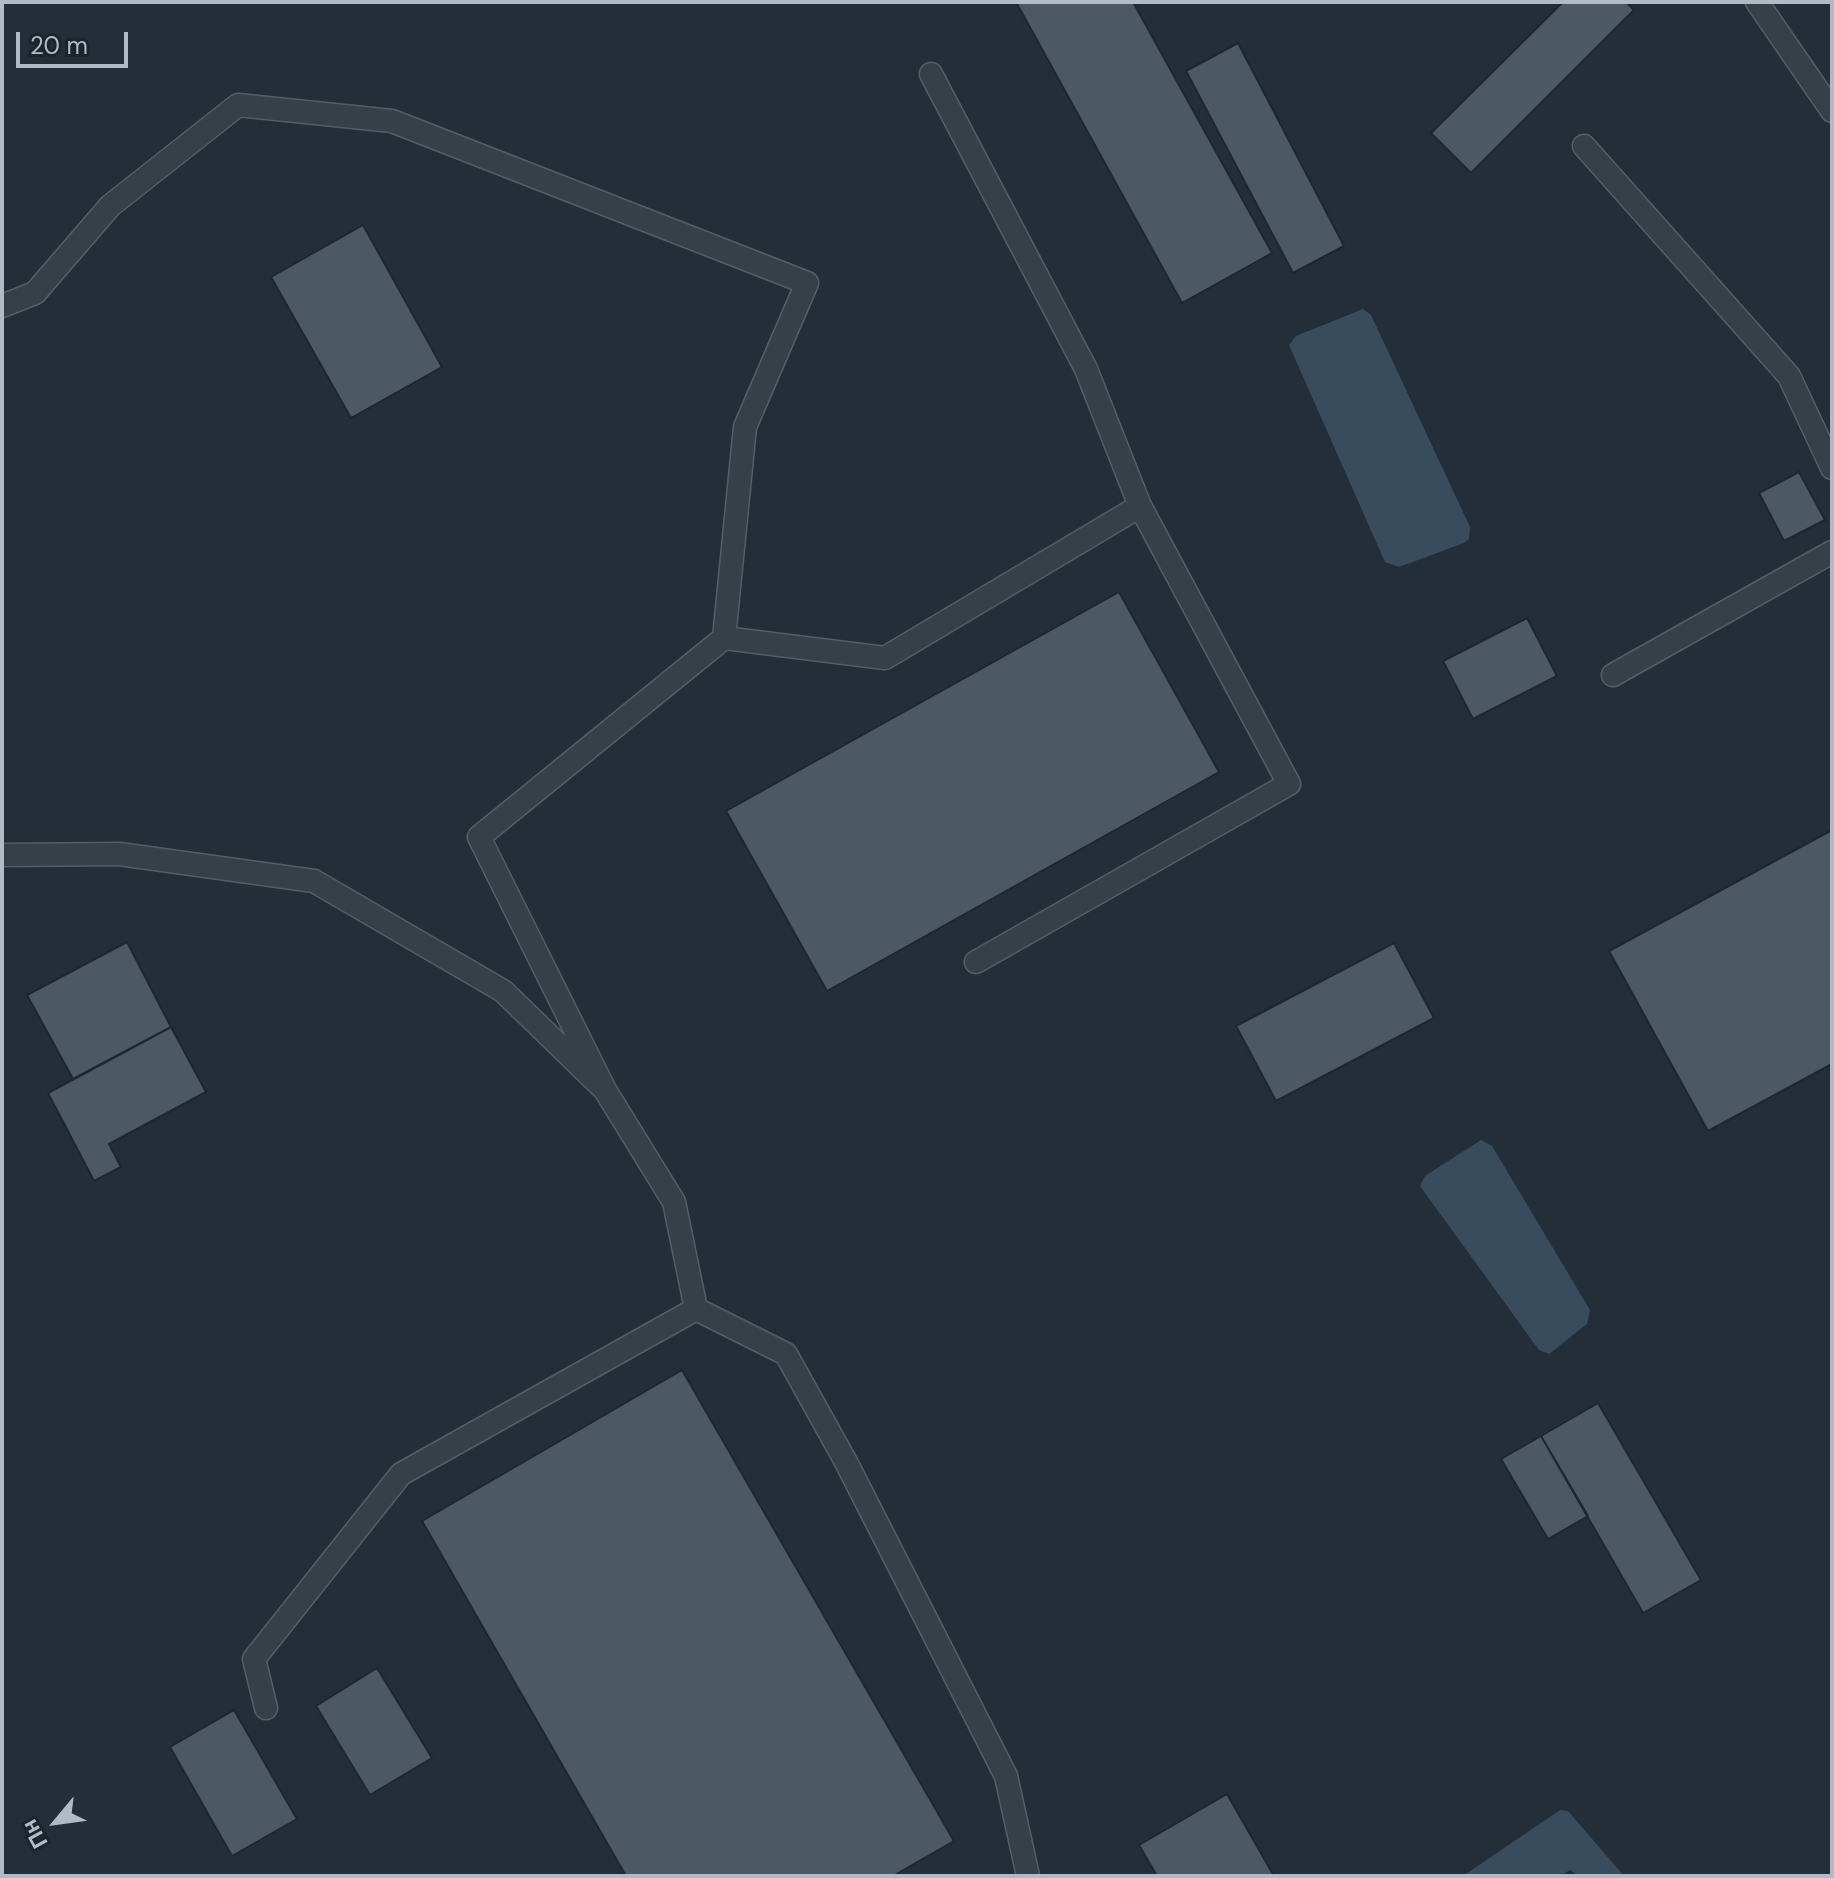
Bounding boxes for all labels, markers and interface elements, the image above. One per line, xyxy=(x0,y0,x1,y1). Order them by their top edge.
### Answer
scale bar xyxy=(20,16,132,66)
text: 20 m xyxy=(30,30,88,61)
north arrow xyxy=(16,1782,96,1862)
text: Пн xyxy=(15,1814,54,1854)

